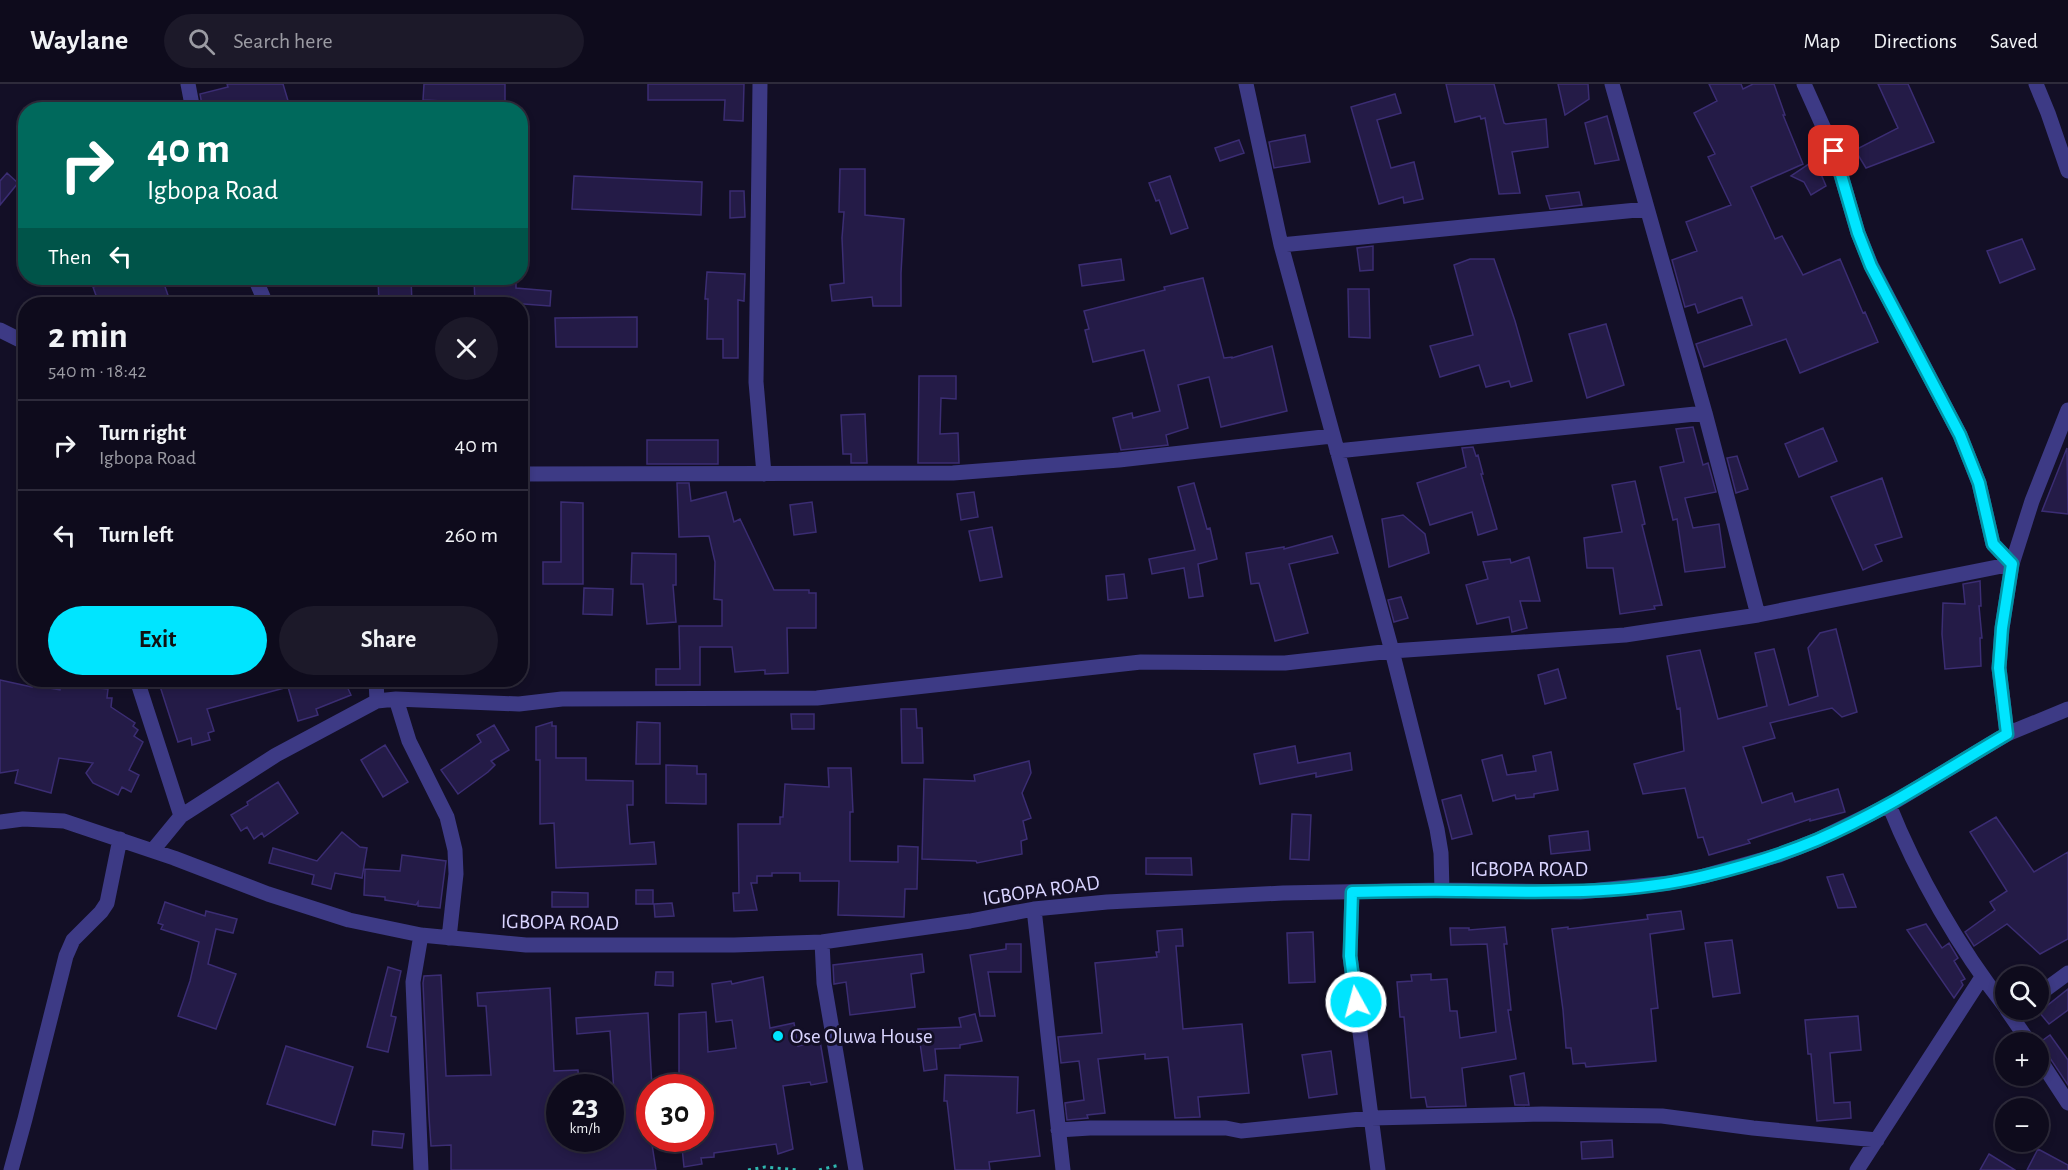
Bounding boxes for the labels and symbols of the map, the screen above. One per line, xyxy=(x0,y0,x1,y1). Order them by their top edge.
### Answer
pin xyxy=(1808,125,1859,176)
street label: IGBOPA ROAD xyxy=(1470,859,1588,880)
street label: IGBOPA ROAD xyxy=(981,872,1101,909)
street label: IGBOPA ROAD xyxy=(501,911,619,934)
position arrow xyxy=(1324,970,1388,1034)
place label: Ose Oluwa House xyxy=(790,1026,933,1047)
marker: Ose Oluwa House xyxy=(771,1029,785,1043)
speed limit sign: 30 xyxy=(636,1074,714,1152)

